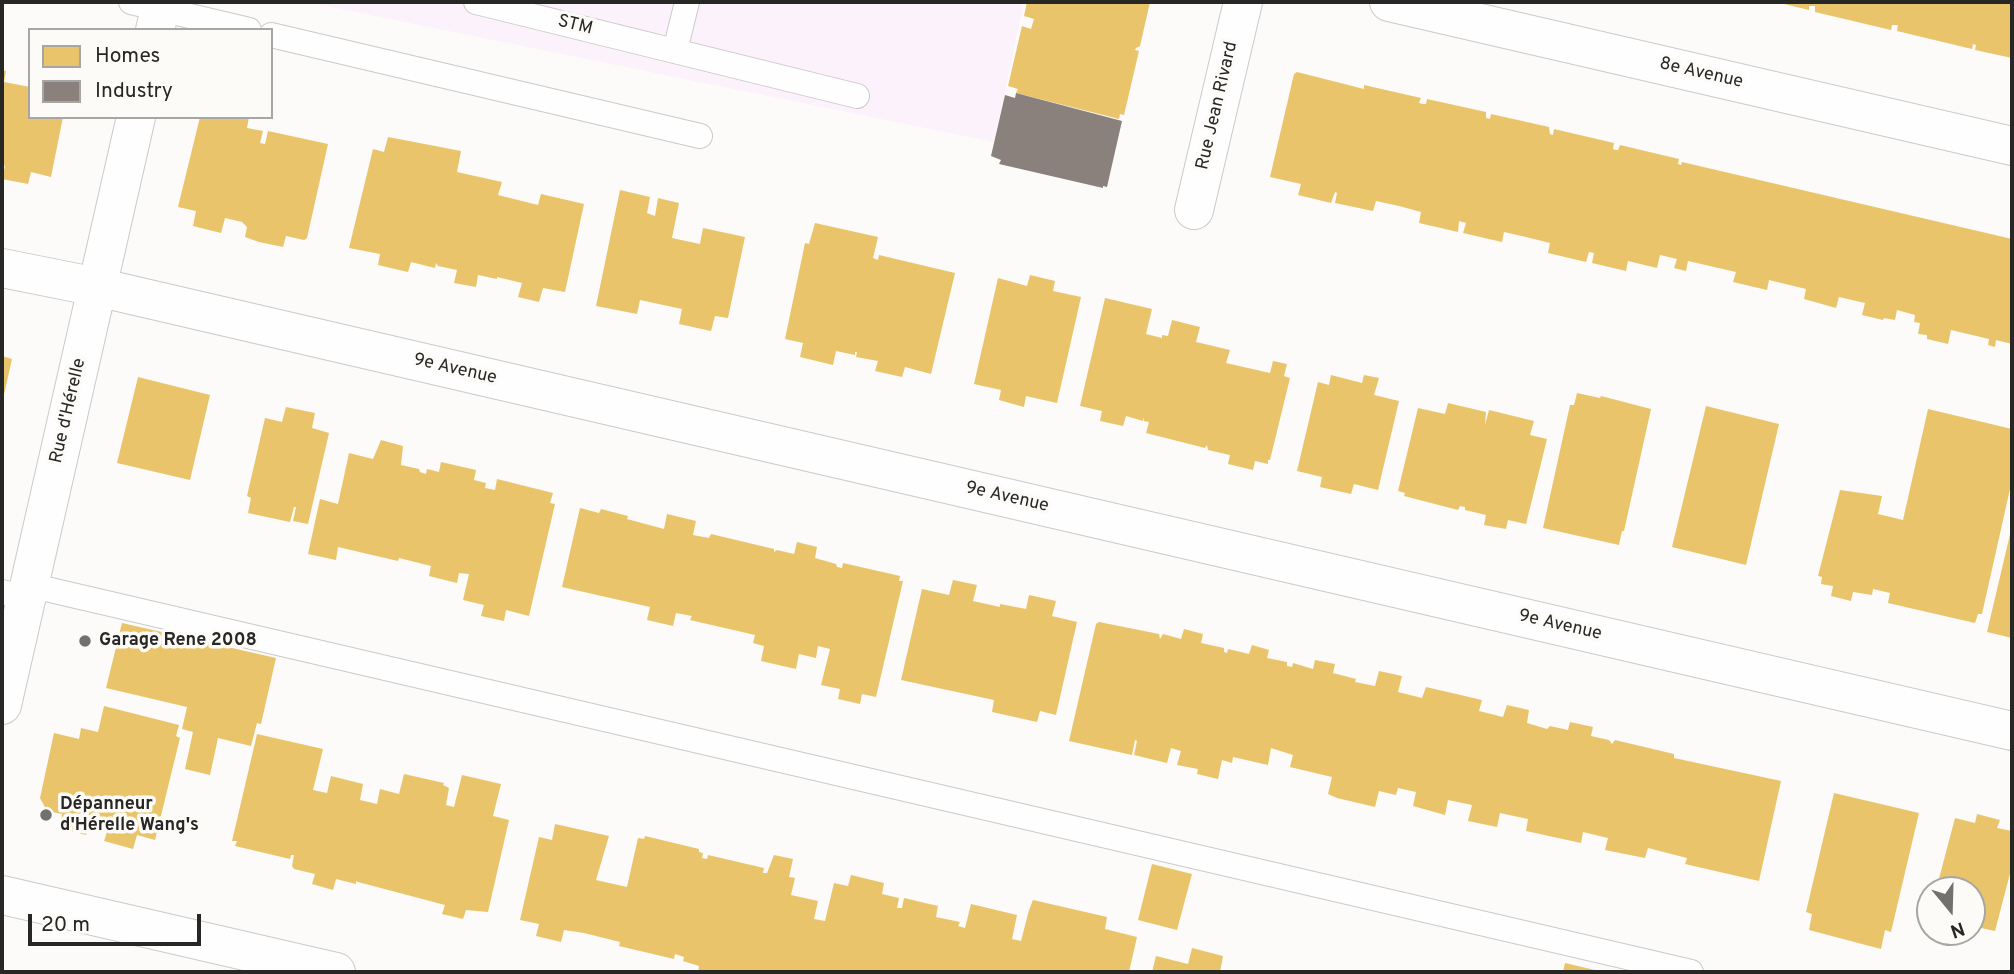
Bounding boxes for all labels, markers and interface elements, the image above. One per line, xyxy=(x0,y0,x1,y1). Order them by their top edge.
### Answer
street label: STM xyxy=(555,11,595,41)
legend xyxy=(28,28,273,119)
street label: Rue Jean Rivard xyxy=(1193,40,1243,172)
text: Homes xyxy=(95,43,160,70)
street label: 8e Avenue xyxy=(1657,54,1745,94)
text: Industry xyxy=(95,78,173,105)
street label: 9e Avenue xyxy=(411,350,499,390)
street label: Rue d'Hérelle xyxy=(46,356,92,466)
street label: 9e Avenue xyxy=(963,478,1051,518)
street label: 9e Avenue xyxy=(1516,606,1604,646)
place label: Garage Rene 2008 xyxy=(99,630,257,652)
marker: Garage Rene 2008 xyxy=(77,633,93,649)
place label: Dépanneur d'Hérelle Wang's xyxy=(60,794,199,836)
marker: Dépanneur d'Hérelle Wang's xyxy=(38,807,54,823)
north arrow xyxy=(1916,876,1986,946)
scale bar xyxy=(32,900,205,944)
text: 20 m xyxy=(41,912,90,939)
text: N xyxy=(1947,915,1968,943)

